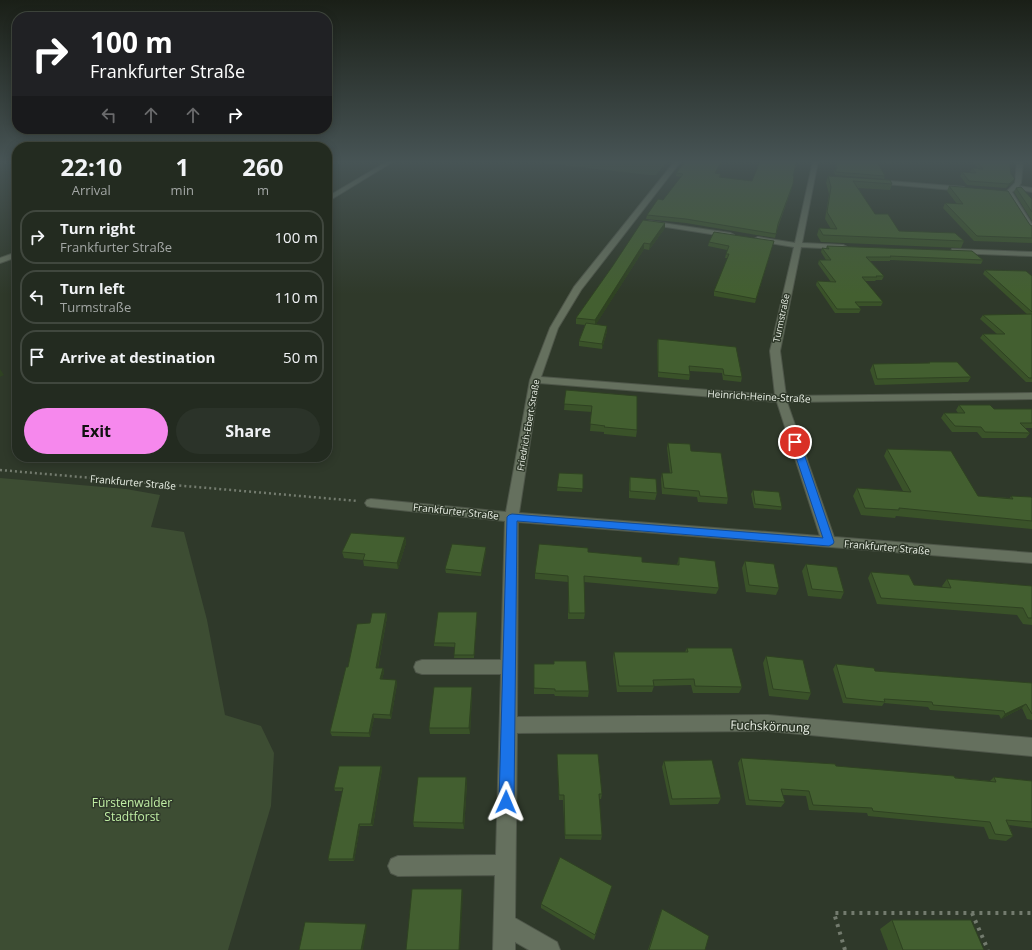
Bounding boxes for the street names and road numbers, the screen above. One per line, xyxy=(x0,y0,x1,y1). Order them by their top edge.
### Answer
street label: Turmstraße xyxy=(770,293,792,343)
street label: Friedrich-Ebert-Straße xyxy=(514,378,542,472)
street label: Heinrich-Heine-Straße xyxy=(707,386,811,406)
street label: Frankfurter Straße xyxy=(89,471,177,493)
street label: Frankfurter Straße xyxy=(412,500,500,523)
street label: Frankfurter Straße xyxy=(843,536,931,558)
street label: Fuchskörnung xyxy=(730,716,810,736)

